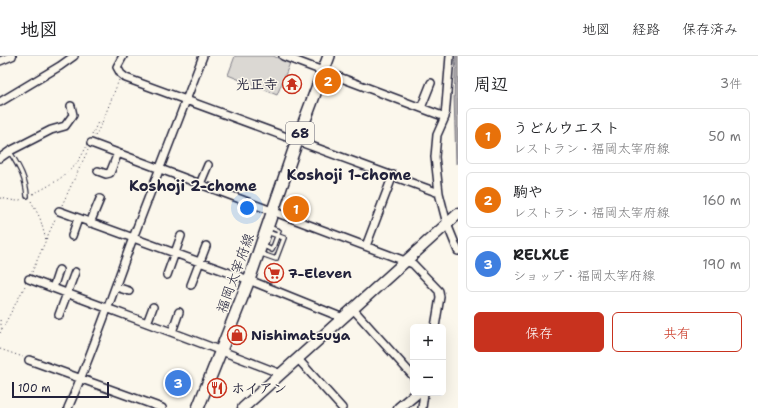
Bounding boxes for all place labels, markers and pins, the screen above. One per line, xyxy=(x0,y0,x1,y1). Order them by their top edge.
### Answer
pin: 2 xyxy=(315,66,341,96)
temple icon: 光正寺 xyxy=(281,73,303,95)
place label: 光正寺 xyxy=(236,75,278,93)
pin: 1 xyxy=(283,194,309,224)
supermarket icon: 7-Eleven xyxy=(263,262,285,284)
place label: 7-Eleven xyxy=(288,264,352,282)
shop icon: Nishimatsuya xyxy=(226,324,248,346)
place label: Nishimatsuya xyxy=(251,326,351,344)
pin: 3 xyxy=(165,368,191,398)
restaurant icon: ホイアン xyxy=(206,377,228,399)
place label: ホイアン xyxy=(231,379,287,397)

